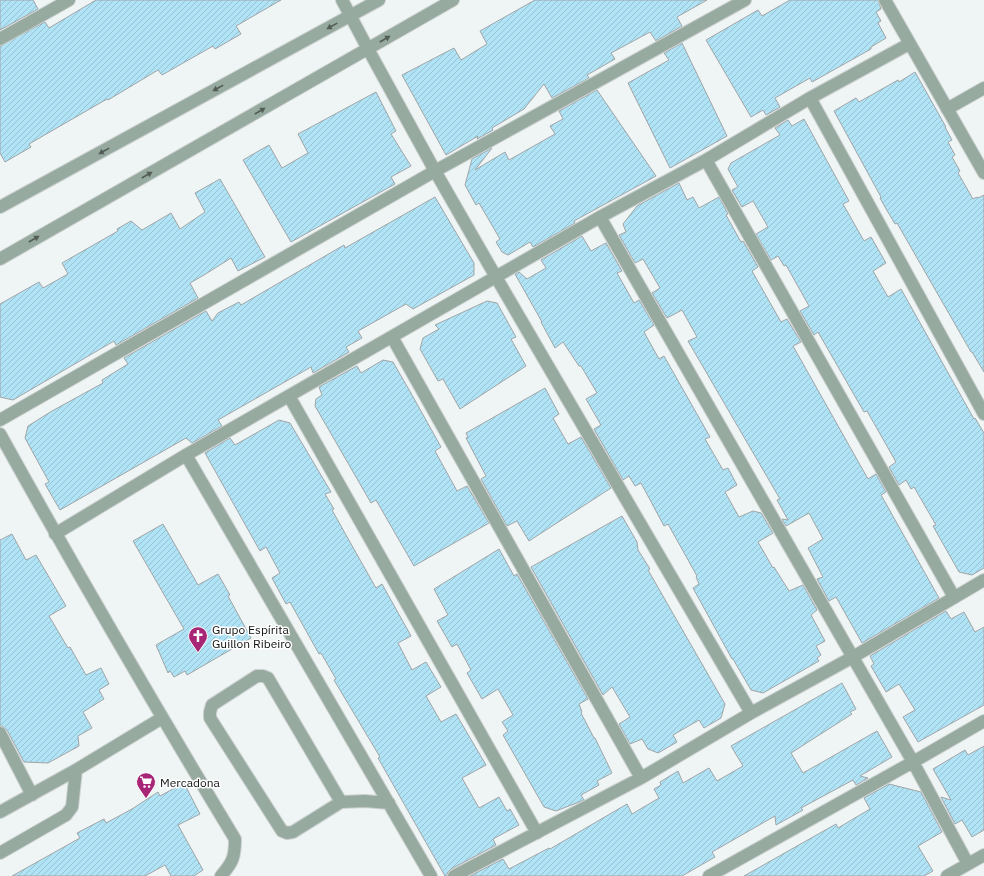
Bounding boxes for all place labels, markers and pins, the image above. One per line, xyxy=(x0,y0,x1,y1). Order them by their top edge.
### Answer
place label: Grupo Espírita Guillon Ribeiro xyxy=(212,622,292,651)
church icon: Grupo Espírita Guillon Ribeiro xyxy=(187,625,209,653)
supermarket icon: Mercadona xyxy=(135,771,157,799)
place label: Mercadona xyxy=(160,775,221,790)

